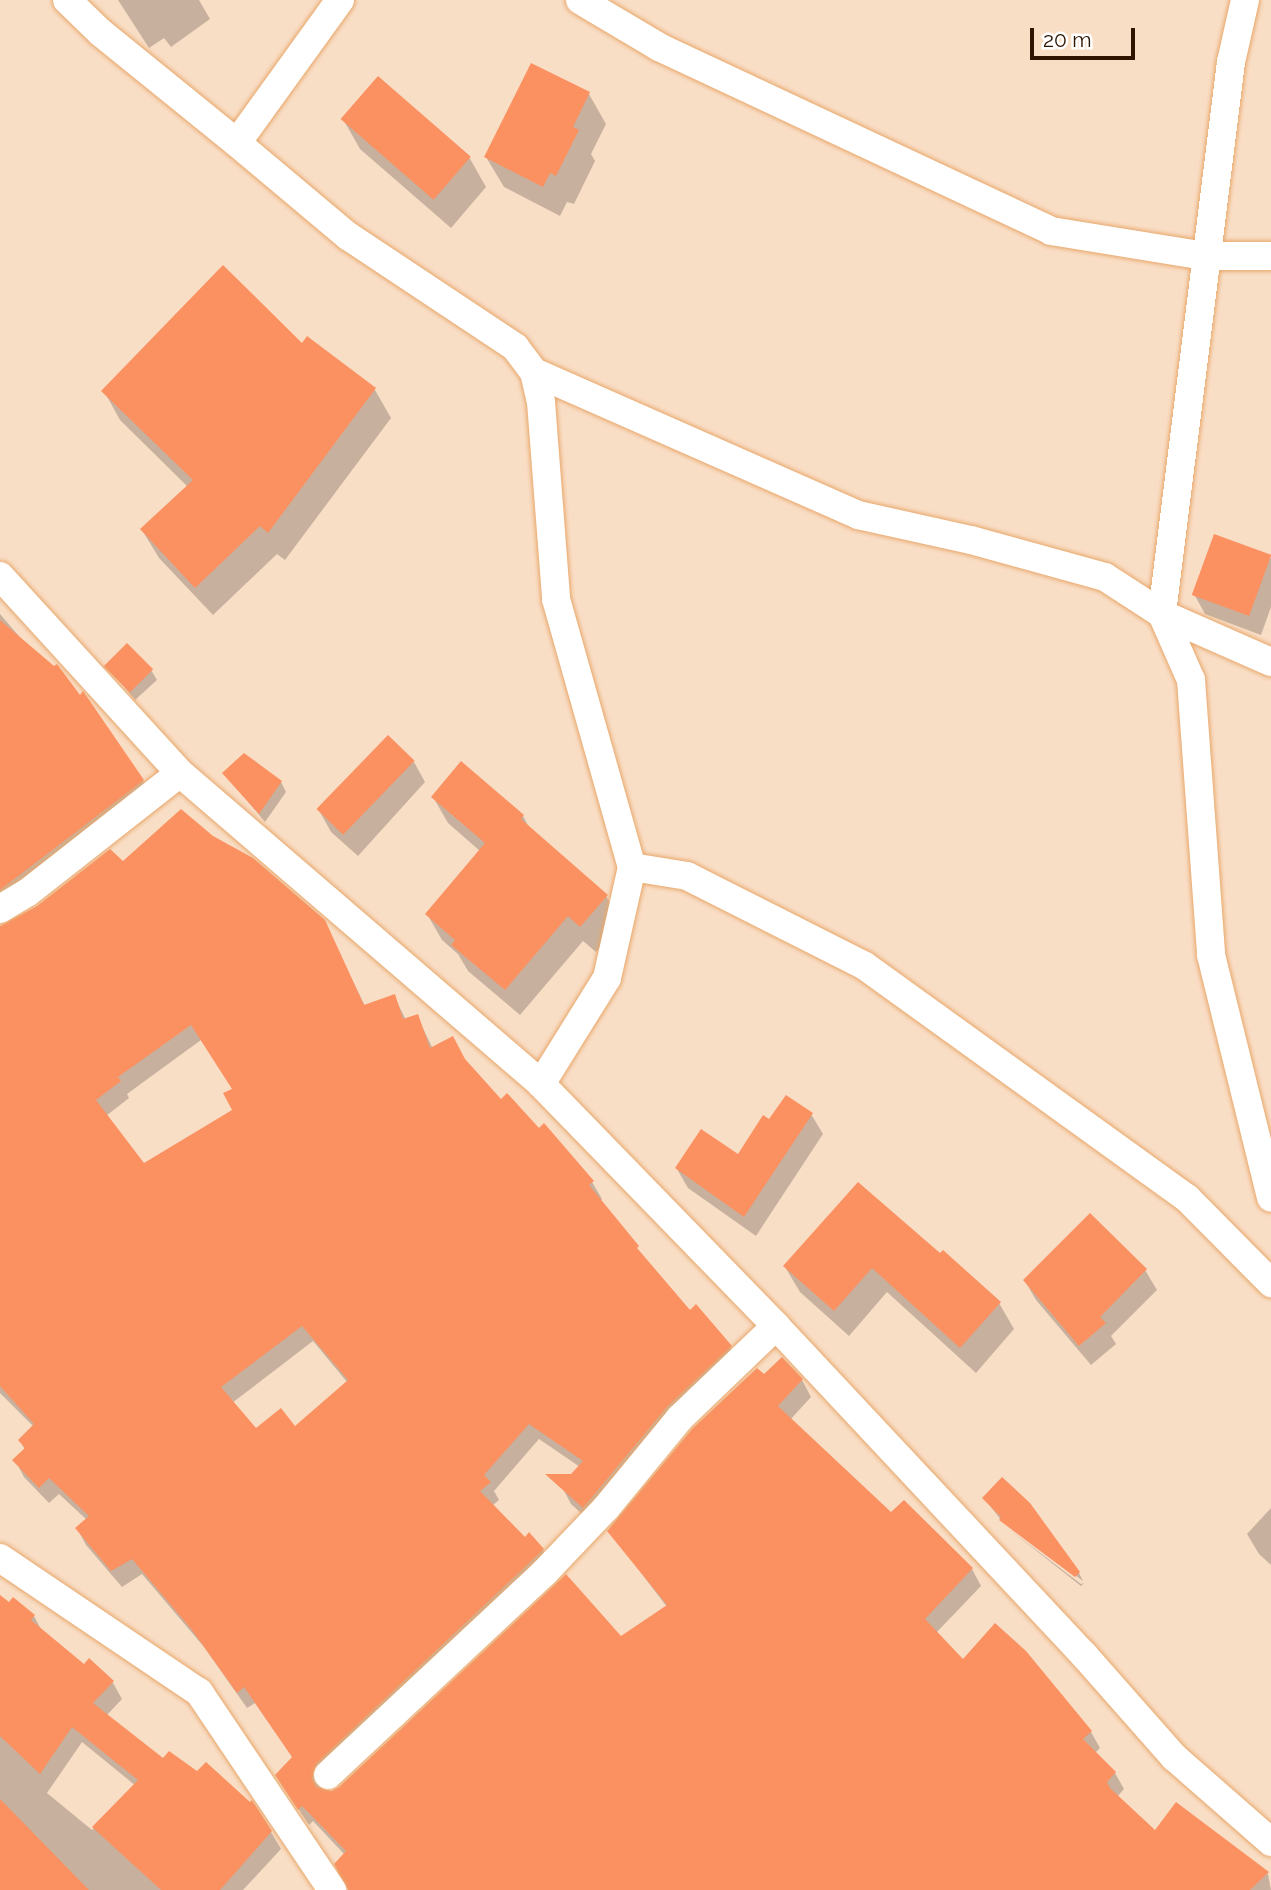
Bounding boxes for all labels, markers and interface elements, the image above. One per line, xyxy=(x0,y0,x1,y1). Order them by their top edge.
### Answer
scale bar xyxy=(1033,14,1138,58)
text: 20 m xyxy=(1043,27,1091,52)

